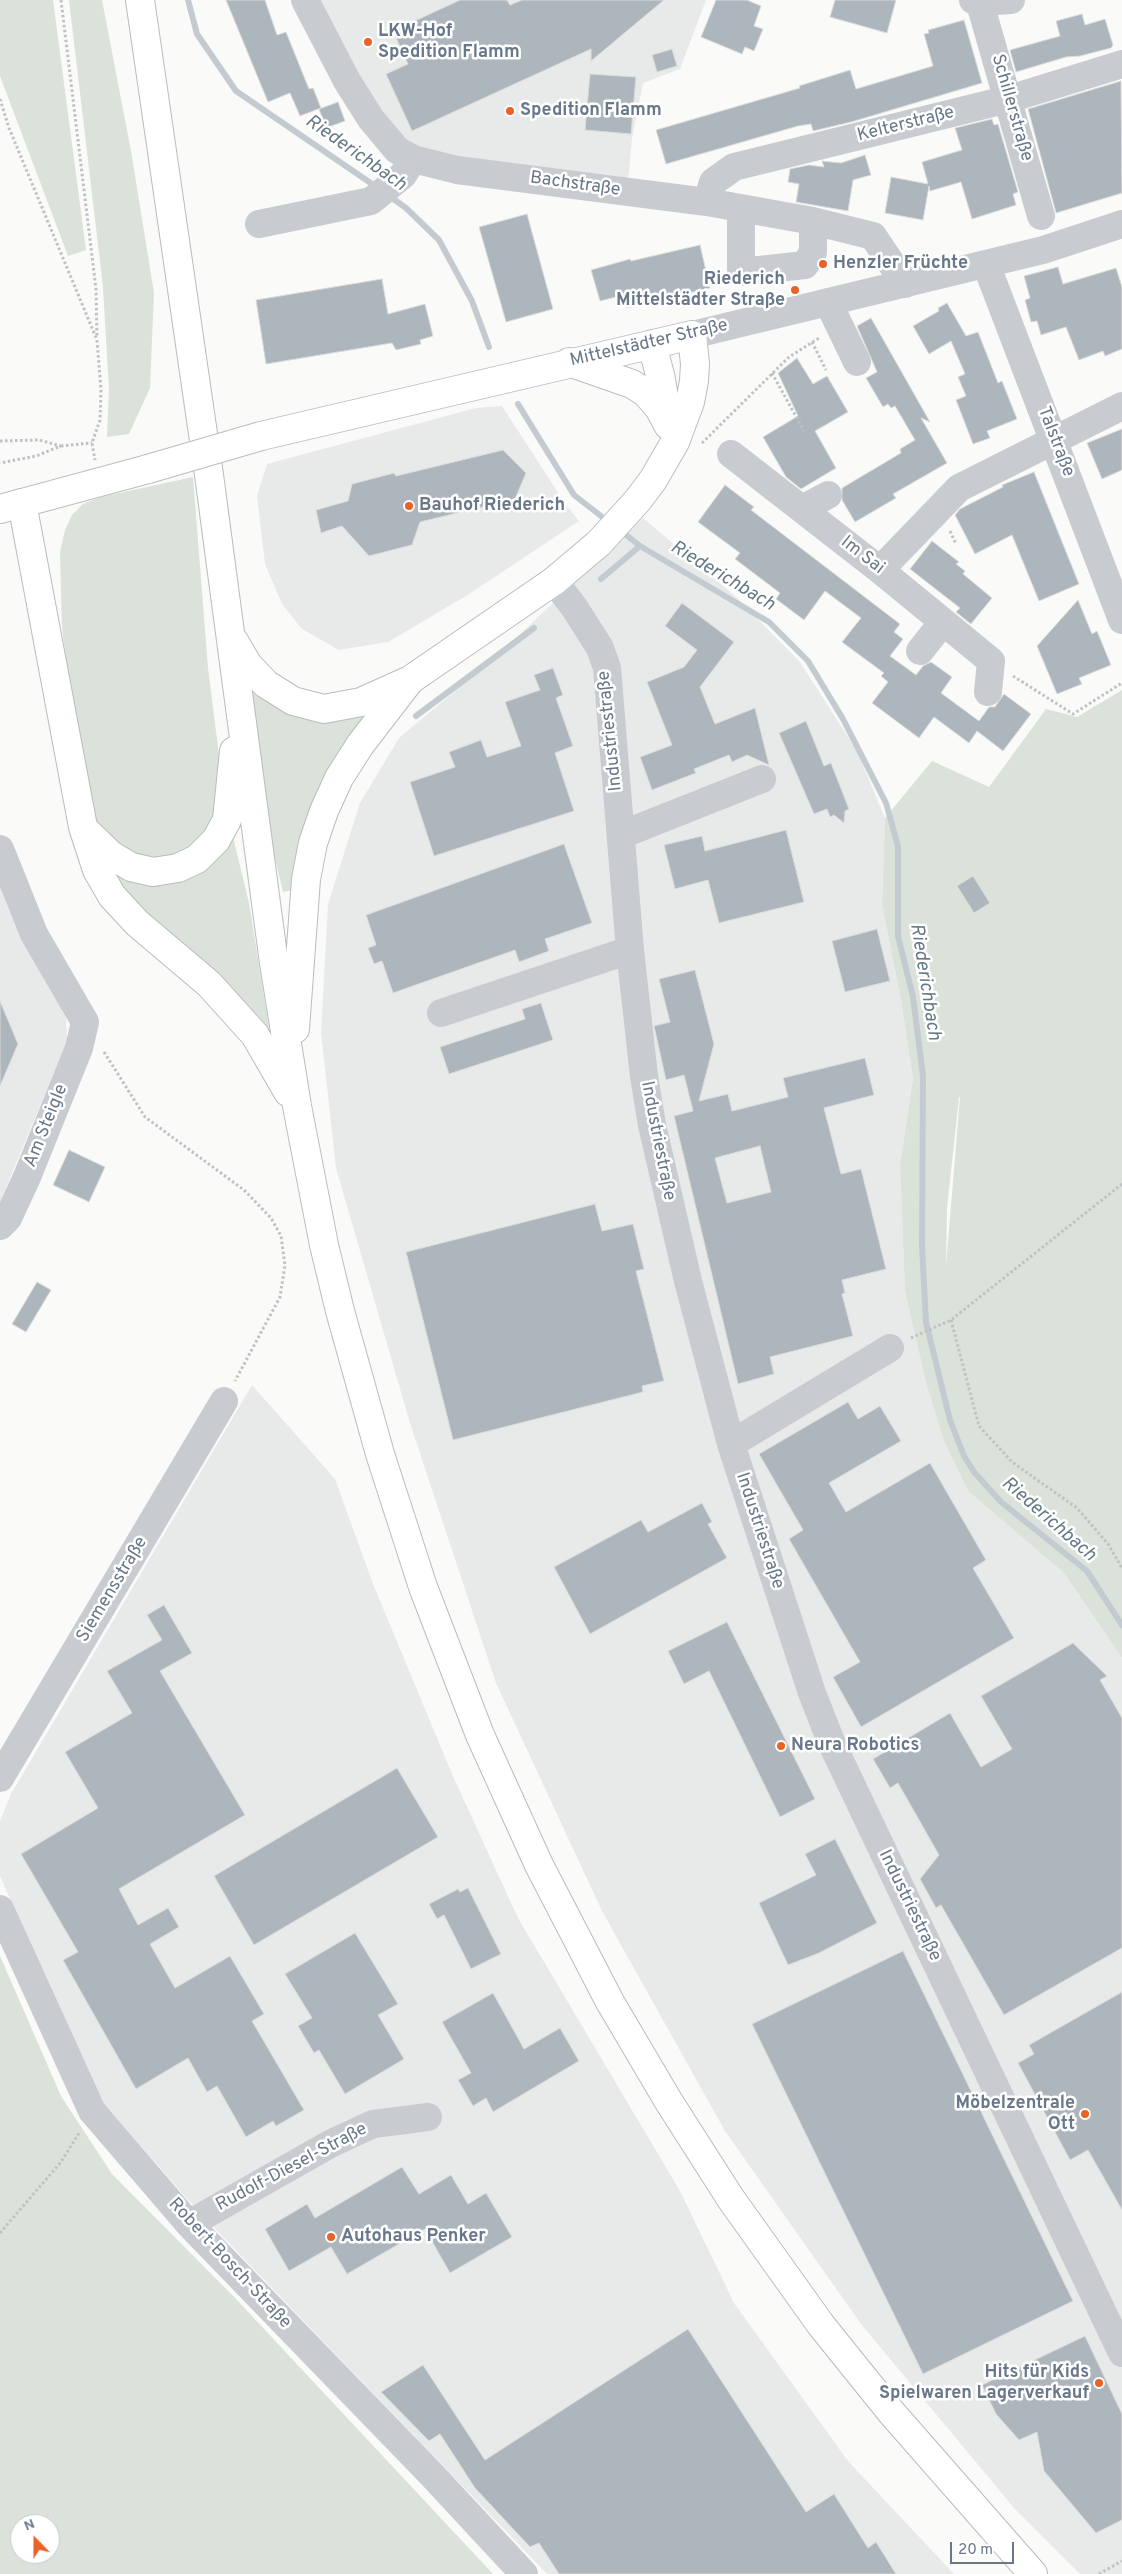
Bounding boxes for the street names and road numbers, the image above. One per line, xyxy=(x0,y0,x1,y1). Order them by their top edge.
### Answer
street label: Schillerstraße xyxy=(985,52,1037,164)
street label: Kelterstraße xyxy=(855,103,957,147)
street label: Bachstraße xyxy=(528,168,622,202)
street label: Mittelstädter Straße xyxy=(568,315,730,373)
street label: Talstraße xyxy=(1032,404,1078,480)
street label: Im Sai xyxy=(836,532,888,580)
street label: Industriestraße xyxy=(594,670,628,792)
street label: Industriestraße xyxy=(635,1079,679,1203)
street label: Am Steigle xyxy=(21,1081,73,1171)
street label: Industriestraße xyxy=(730,1470,788,1592)
street label: Siemensstraße xyxy=(73,1533,153,1647)
street label: Industriestraße xyxy=(873,1847,945,1965)
street label: Rudolf-Diesel-Straße xyxy=(213,2119,371,2217)
street label: Robert-Bosch-Straße xyxy=(163,2194,295,2334)

